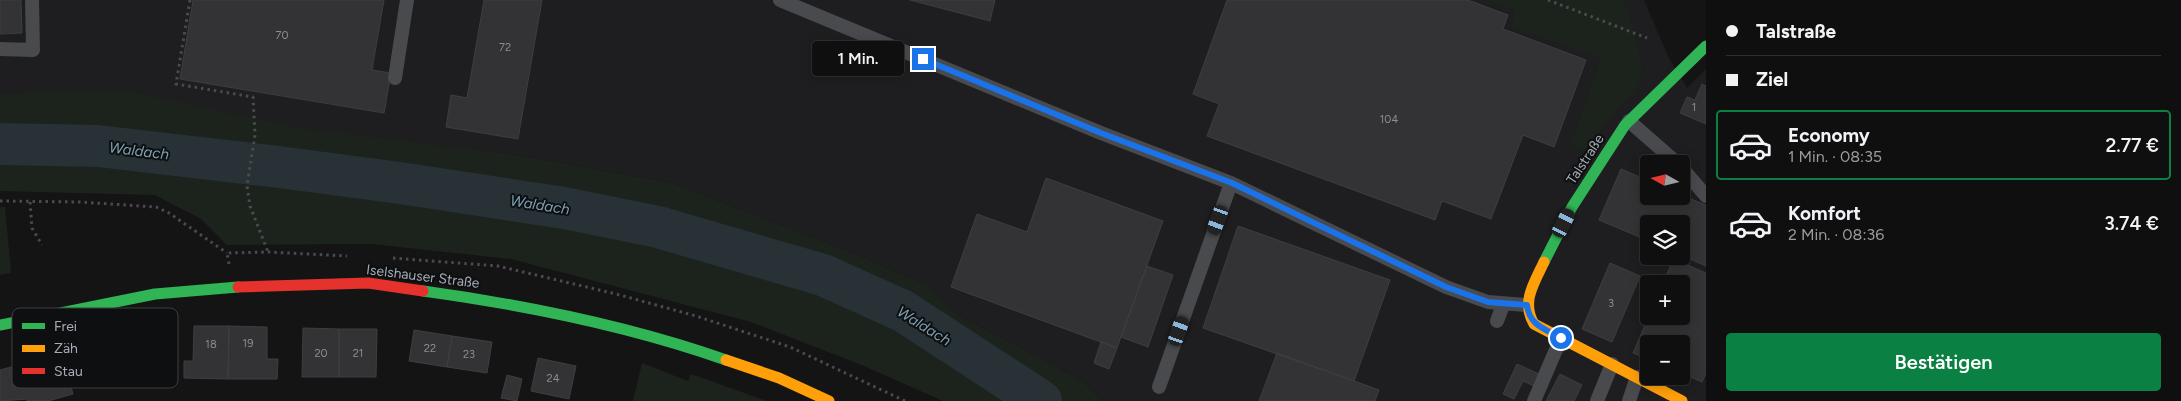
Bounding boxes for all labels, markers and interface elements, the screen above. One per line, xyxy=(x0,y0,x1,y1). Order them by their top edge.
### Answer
text: Talstraße xyxy=(1756,20,1836,43)
house number: 70 xyxy=(276,29,288,42)
house number: 72 xyxy=(499,41,511,54)
callout: 1 Min. xyxy=(813,42,906,76)
route end xyxy=(912,48,934,70)
text: 1 Min. xyxy=(838,49,878,68)
text: Ziel xyxy=(1756,68,1788,91)
house number: 1 xyxy=(1692,101,1696,114)
house number: 104 xyxy=(1380,113,1398,126)
icon: car xyxy=(1728,123,1773,168)
text: Economy xyxy=(1788,124,1870,147)
street label: Talstraße xyxy=(1563,131,1608,188)
text: 2.77 € xyxy=(2105,134,2159,157)
water label: Waldach xyxy=(108,138,170,164)
text: 1 Min. · 08:35 xyxy=(1788,147,1882,166)
north arrow xyxy=(1640,155,1690,205)
map controls xyxy=(1640,155,1690,385)
water label: Waldach xyxy=(509,191,571,219)
icon: car xyxy=(1728,201,1773,246)
text: Komfort xyxy=(1788,202,1861,225)
car xyxy=(1205,203,1230,237)
car xyxy=(1550,206,1577,240)
text: 3.74 € xyxy=(2104,212,2159,235)
button: layers xyxy=(1640,215,1690,265)
text: 2 Min. · 08:36 xyxy=(1788,225,1884,244)
street label: Iselshauser Straße xyxy=(365,261,481,292)
button: + xyxy=(1640,275,1690,325)
house number: 3 xyxy=(1608,297,1614,310)
water label: Waldach xyxy=(894,302,954,350)
legend xyxy=(12,308,178,388)
car xyxy=(1167,314,1190,348)
text: Frei xyxy=(54,318,77,335)
route start xyxy=(1550,327,1572,349)
button: Bestätigen xyxy=(1726,333,2161,391)
button: − xyxy=(1640,335,1690,385)
house number: 19 xyxy=(243,337,253,350)
house number: 18 xyxy=(205,338,217,351)
text: Zäh xyxy=(54,340,78,357)
house number: 22 xyxy=(424,342,436,355)
house number: 20 xyxy=(314,347,328,360)
house number: 21 xyxy=(353,347,363,360)
house number: 23 xyxy=(463,348,475,361)
text: Stau xyxy=(54,363,83,380)
house number: 24 xyxy=(547,372,560,385)

